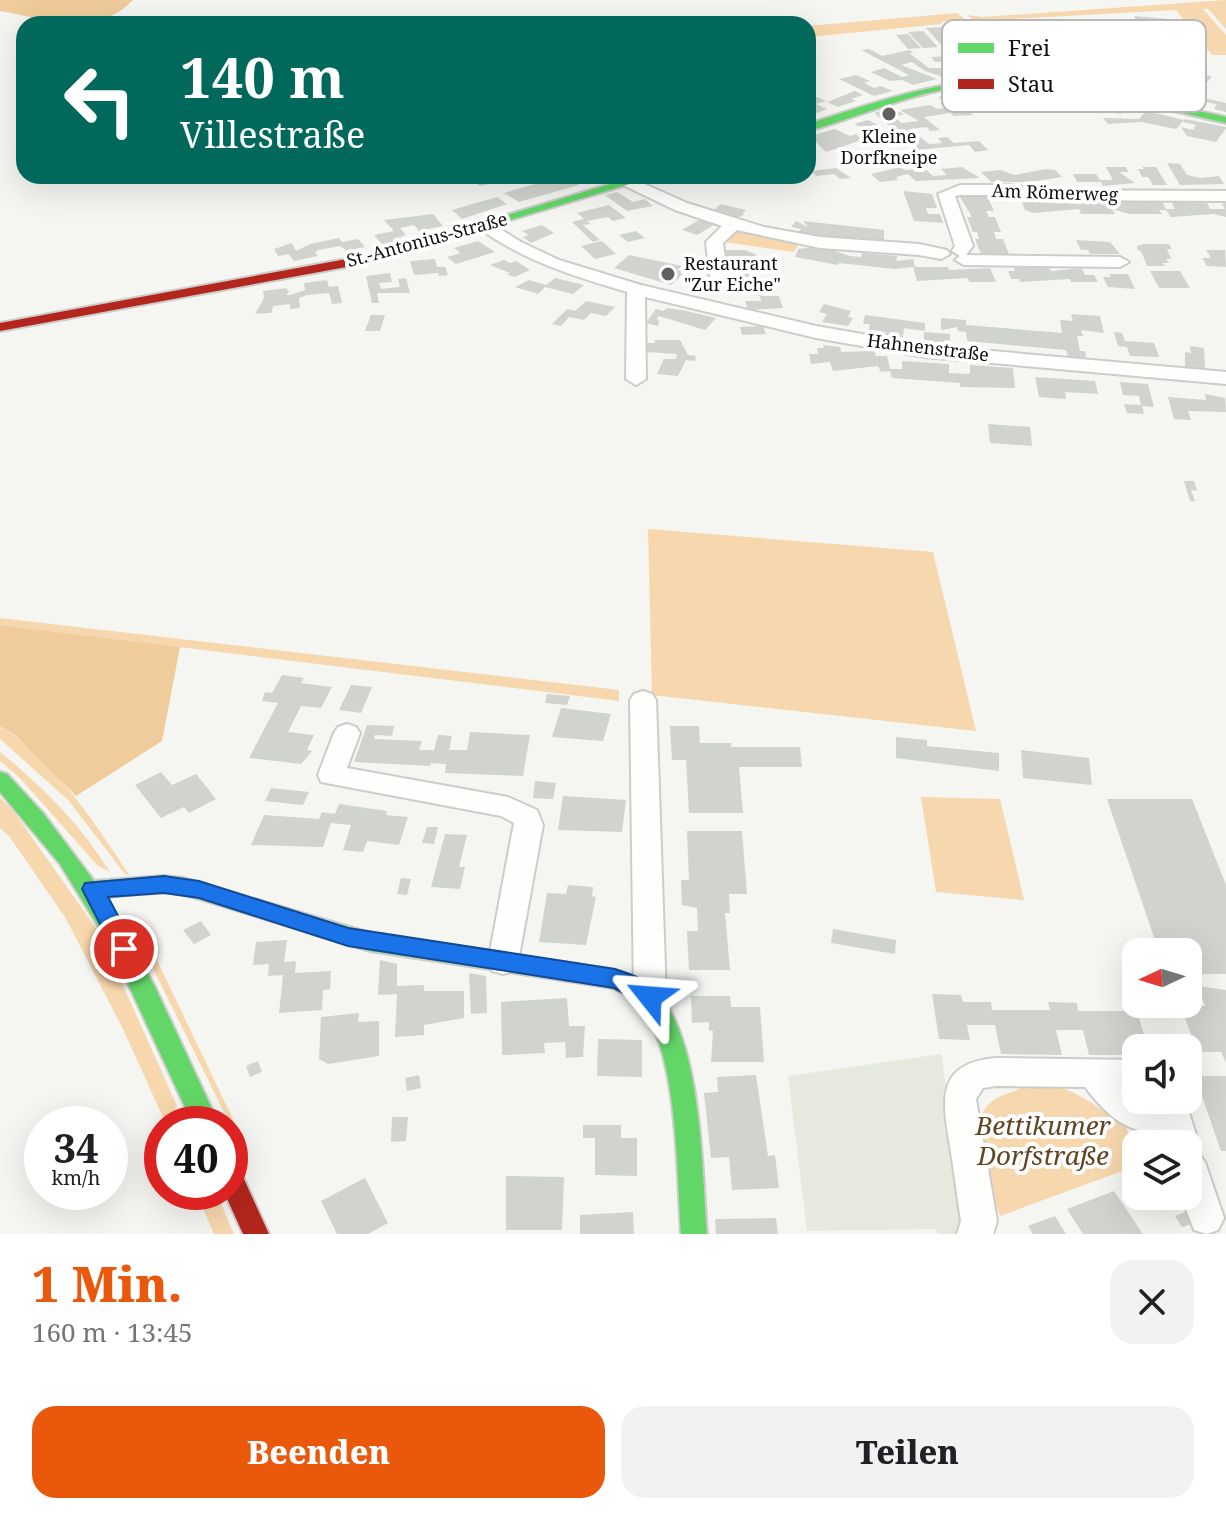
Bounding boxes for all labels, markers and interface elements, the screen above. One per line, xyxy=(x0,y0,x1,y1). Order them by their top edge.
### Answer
legend xyxy=(942,20,1206,112)
text: Frei xyxy=(1008,32,1050,62)
text: 140 m xyxy=(180,38,345,114)
icon: left xyxy=(48,48,152,152)
text: Stau xyxy=(1008,68,1054,98)
marker: Kleine Dorfkneipe xyxy=(880,105,898,123)
text: Villestraße xyxy=(180,110,365,159)
place label: Kleine Dorfkneipe xyxy=(841,124,937,169)
street label: Am Römerweg xyxy=(991,178,1119,206)
street label: St.-Antonius-Straße xyxy=(344,206,510,272)
place label: Restaurant "Zur Eiche" xyxy=(684,251,781,296)
marker: Restaurant "Zur Eiche" xyxy=(659,265,677,283)
street label: Hahnenstraße xyxy=(866,328,990,366)
pin xyxy=(90,915,158,983)
icon: arrive xyxy=(102,927,146,971)
north arrow xyxy=(1122,938,1202,1018)
map controls xyxy=(1122,938,1202,1210)
position arrow xyxy=(608,955,692,1039)
button: sound xyxy=(1122,1034,1202,1114)
speed limit sign: 40 xyxy=(144,1106,248,1210)
park label: Bettikumer Dorfstraße xyxy=(974,1107,1112,1173)
text: 34 xyxy=(53,1120,99,1175)
button: layers xyxy=(1122,1130,1202,1210)
text: km/h xyxy=(51,1164,101,1191)
text: 1 Min. xyxy=(32,1251,183,1316)
button: close xyxy=(1110,1260,1194,1344)
text: 160 m · 13:45 xyxy=(32,1314,193,1350)
button: Beenden xyxy=(32,1406,605,1498)
button: Teilen xyxy=(621,1406,1194,1498)

